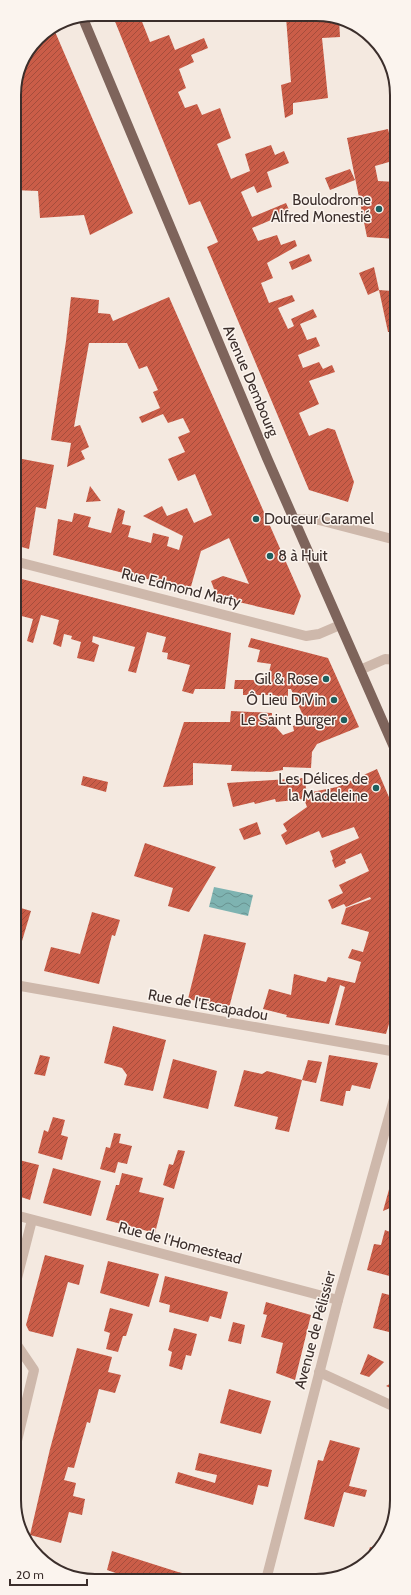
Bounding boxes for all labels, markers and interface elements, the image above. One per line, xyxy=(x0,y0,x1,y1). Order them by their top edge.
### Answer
place label: Boulodrome Alfred Monestié xyxy=(271,191,371,226)
marker: Boulodrome Alfred Monestié xyxy=(374,204,384,214)
street label: Avenue Dembourg xyxy=(219,323,283,440)
place label: Douceur Caramel xyxy=(264,510,374,528)
marker: Douceur Caramel xyxy=(251,514,261,524)
place label: 8 à Huit xyxy=(278,547,328,565)
marker: 8 à Huit xyxy=(265,551,275,561)
street label: Rue Edmond Marty xyxy=(119,564,243,612)
place label: Gil & Rose xyxy=(254,670,318,688)
marker: Gil & Rose xyxy=(321,674,331,684)
place label: Ô Lieu DiVin xyxy=(246,690,326,709)
marker: Ô Lieu DiVin xyxy=(329,695,339,705)
place label: Le Saint Burger xyxy=(240,711,336,729)
marker: Le Saint Burger xyxy=(339,715,349,725)
place label: Les Délices de la Madeleine xyxy=(278,770,368,805)
marker: Les Délices de la Madeleine xyxy=(371,783,381,793)
street label: Rue de l'Escapadou xyxy=(147,986,269,1024)
street label: Rue de l'Homestead xyxy=(116,1218,244,1268)
street label: Avenue de Pélissier xyxy=(291,1269,339,1391)
scale bar xyxy=(10,1561,87,1587)
text: 20 m xyxy=(16,1567,44,1582)

